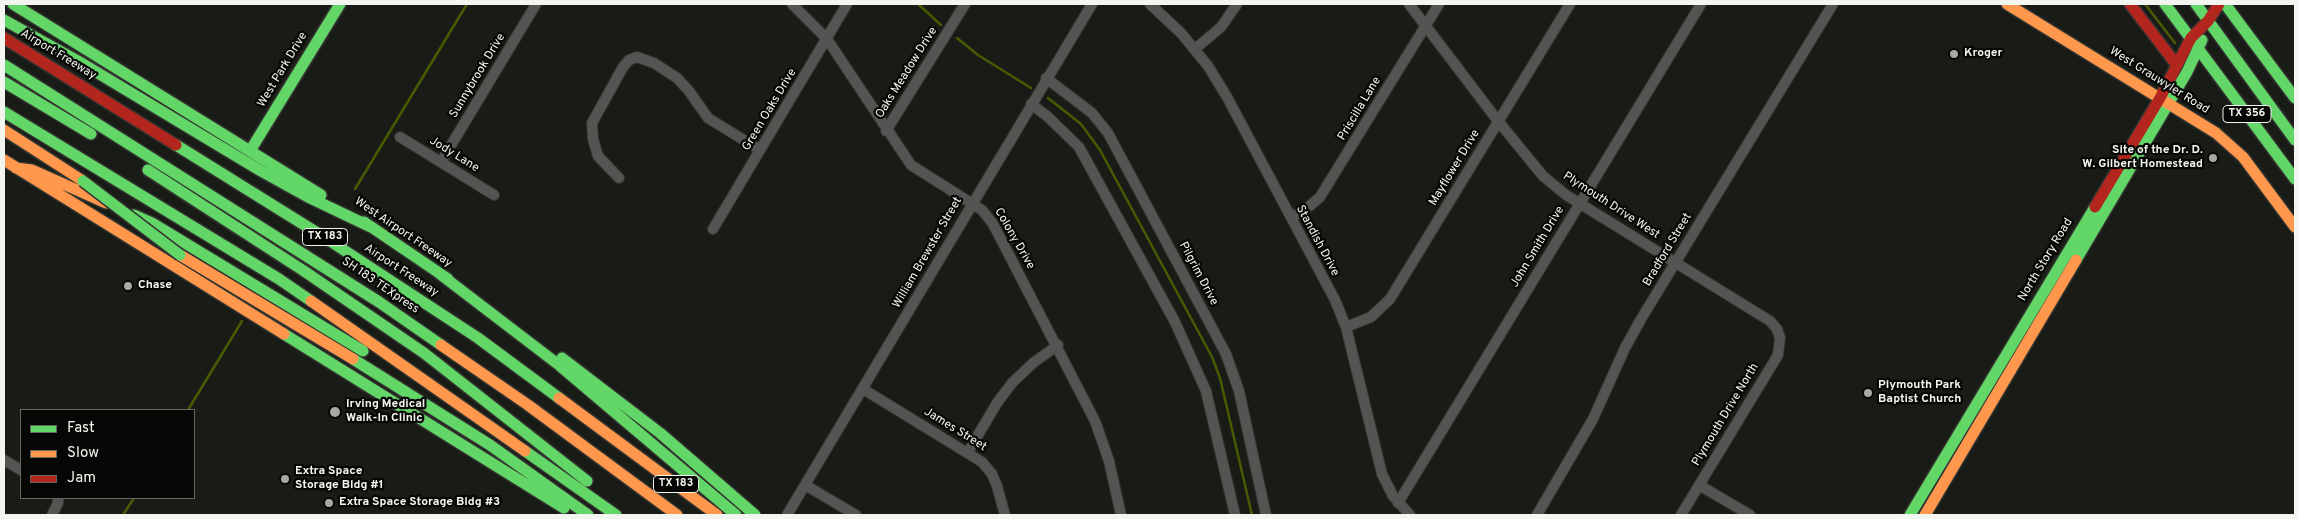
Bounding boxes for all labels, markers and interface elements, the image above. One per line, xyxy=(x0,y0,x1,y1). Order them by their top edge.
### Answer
street label: Oaks Meadow Drive xyxy=(873,25,941,121)
street label: Airport Freeway xyxy=(17,27,99,83)
street label: West Park Drive xyxy=(255,30,311,110)
street label: Sunnybrook Drive xyxy=(447,31,509,121)
street label: West Grauwyler Road xyxy=(2107,45,2211,117)
place label: Kroger xyxy=(1964,47,2003,61)
marker: Kroger xyxy=(1948,48,1960,60)
street label: Green Oaks Drive xyxy=(740,66,800,154)
street label: Priscilla Lane xyxy=(1335,75,1385,143)
road number: TX 356 xyxy=(2223,106,2271,122)
street label: Mayflower Drive xyxy=(1427,127,1483,209)
street label: Jody Lane xyxy=(426,134,482,176)
place label: Site of the Dr. D. W. Gilbert Homestead xyxy=(2082,144,2203,172)
marker: Site of the Dr. D. W. Gilbert Homestead xyxy=(2207,152,2219,164)
street label: Plymouth Drive West xyxy=(1560,169,1662,243)
street label: West Airport Freeway xyxy=(351,195,455,271)
street label: William Brewster Street xyxy=(890,195,966,311)
street label: Standish Drive xyxy=(1292,203,1342,279)
street label: John Smith Drive xyxy=(1508,204,1568,290)
street label: Colony Drive xyxy=(991,206,1037,272)
street label: Bradford Street xyxy=(1640,211,1696,289)
street label: North Story Road xyxy=(2016,216,2076,304)
road number: TX 183 xyxy=(302,228,348,246)
street label: Pilgrim Drive xyxy=(1175,240,1221,308)
street label: Airport Freeway xyxy=(361,242,441,300)
street label: SH 183 TEXpress xyxy=(338,255,422,317)
place label: Chase xyxy=(138,279,172,293)
marker: Chase xyxy=(122,280,134,292)
street label: Plymouth Drive North xyxy=(1690,361,1762,469)
place label: Plymouth Park Baptist Church xyxy=(1878,379,1961,407)
marker: Plymouth Park Baptist Church xyxy=(1862,387,1874,399)
place label: Irving Medical Walk-In Clinic xyxy=(346,398,425,426)
marker: Irving Medical Walk-In Clinic xyxy=(328,405,342,419)
street label: James Street xyxy=(921,405,989,455)
legend xyxy=(20,409,195,499)
text: Fast xyxy=(67,419,95,438)
text: Slow xyxy=(67,444,99,463)
place label: Extra Space Storage Bldg #1 xyxy=(295,465,384,493)
text: Jam xyxy=(67,469,96,488)
marker: Extra Space Storage Bldg #1 xyxy=(279,473,291,485)
road number: TX 183 xyxy=(654,476,698,492)
place label: Extra Space Storage Bldg #3 xyxy=(339,496,500,510)
marker: Extra Space Storage Bldg #3 xyxy=(323,497,335,509)

